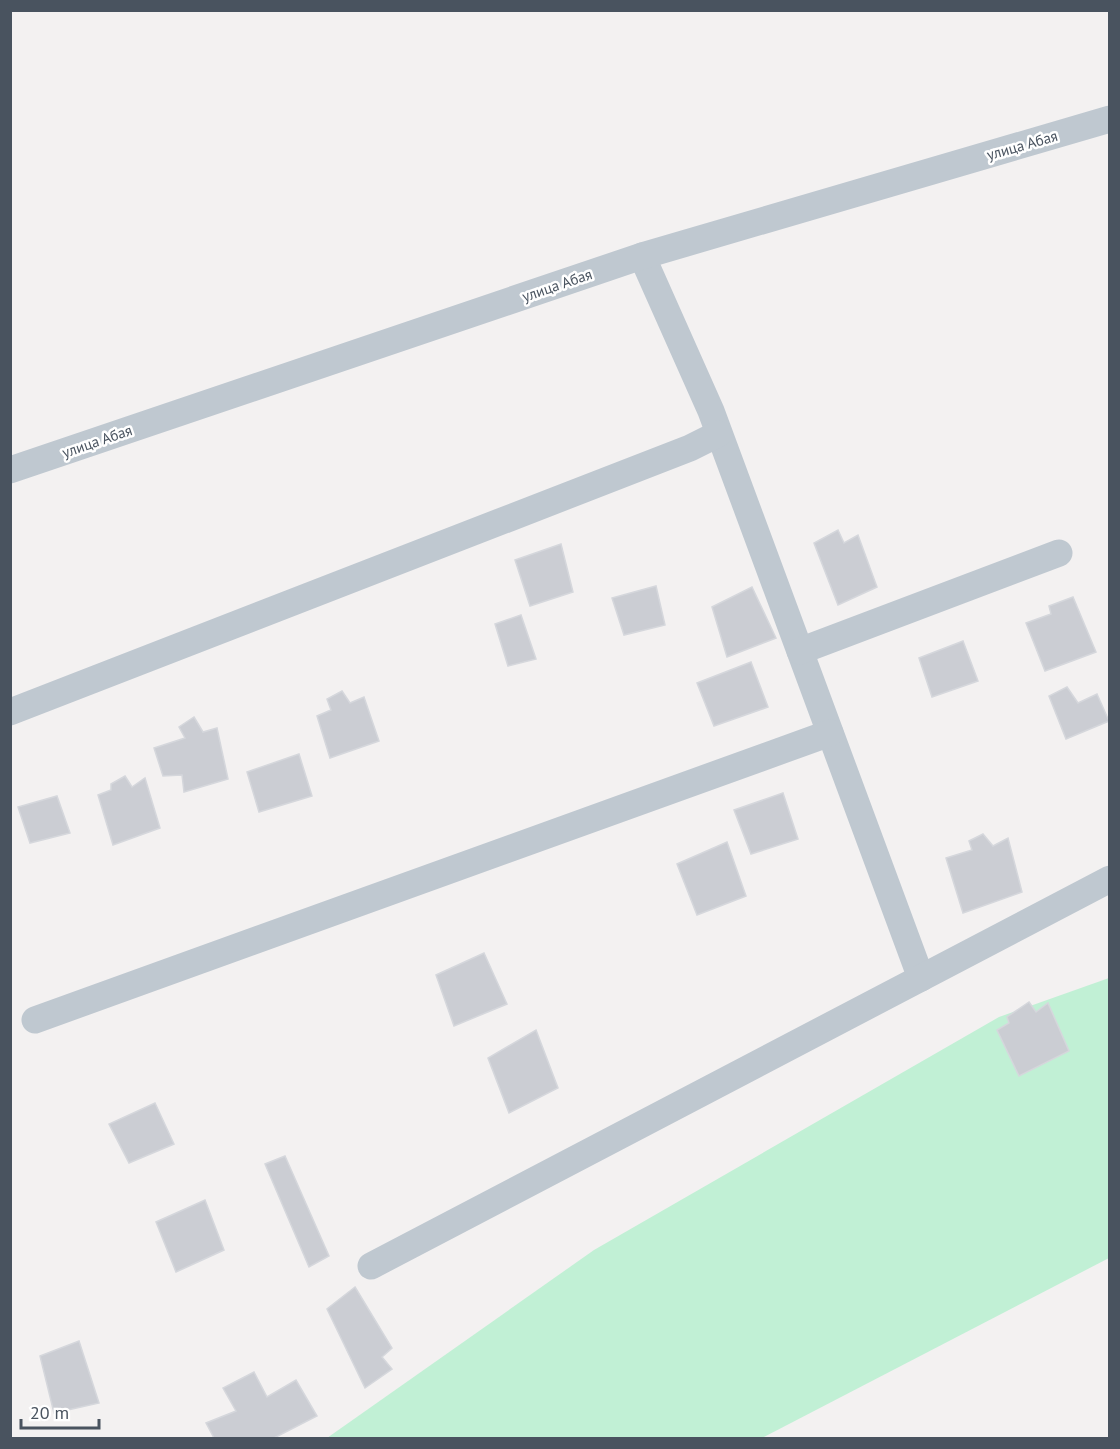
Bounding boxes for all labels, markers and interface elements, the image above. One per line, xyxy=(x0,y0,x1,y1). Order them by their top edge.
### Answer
street label: улица Абая xyxy=(984,126,1060,164)
street label: улица Абая xyxy=(519,264,595,306)
street label: улица Абая xyxy=(59,420,135,462)
scale bar xyxy=(21,1392,99,1430)
text: 20 m xyxy=(30,1401,69,1424)

